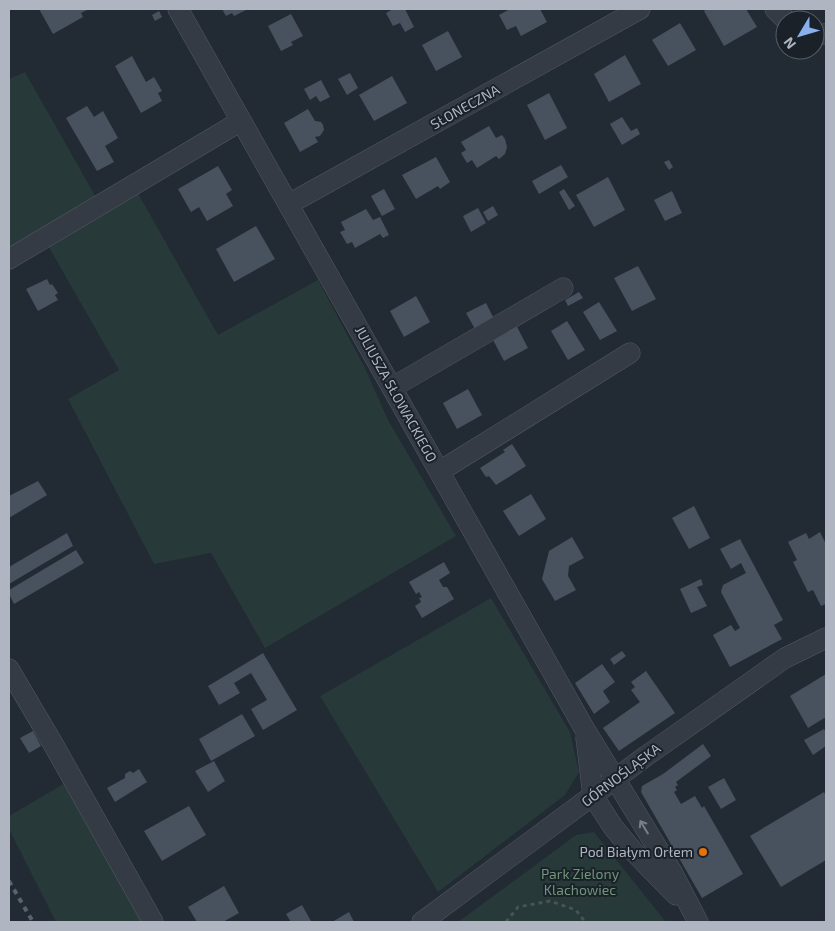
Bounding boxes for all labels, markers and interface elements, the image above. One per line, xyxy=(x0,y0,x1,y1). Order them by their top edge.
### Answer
north arrow xyxy=(775,10,825,60)
text: N xyxy=(780,34,799,53)
street label: SŁONECZNA xyxy=(427,80,503,133)
street label: JULIUSZA SŁOWACKIEGO xyxy=(352,323,441,465)
street label: GÓRNOŚLĄSKA xyxy=(578,739,664,810)
one-way arrow xyxy=(639,821,649,835)
place label: Pod Białym Orłem xyxy=(579,843,693,860)
marker: Pod Białym Orłem xyxy=(697,846,709,858)
park label: Park Zielony Klachowiec xyxy=(541,865,620,898)

